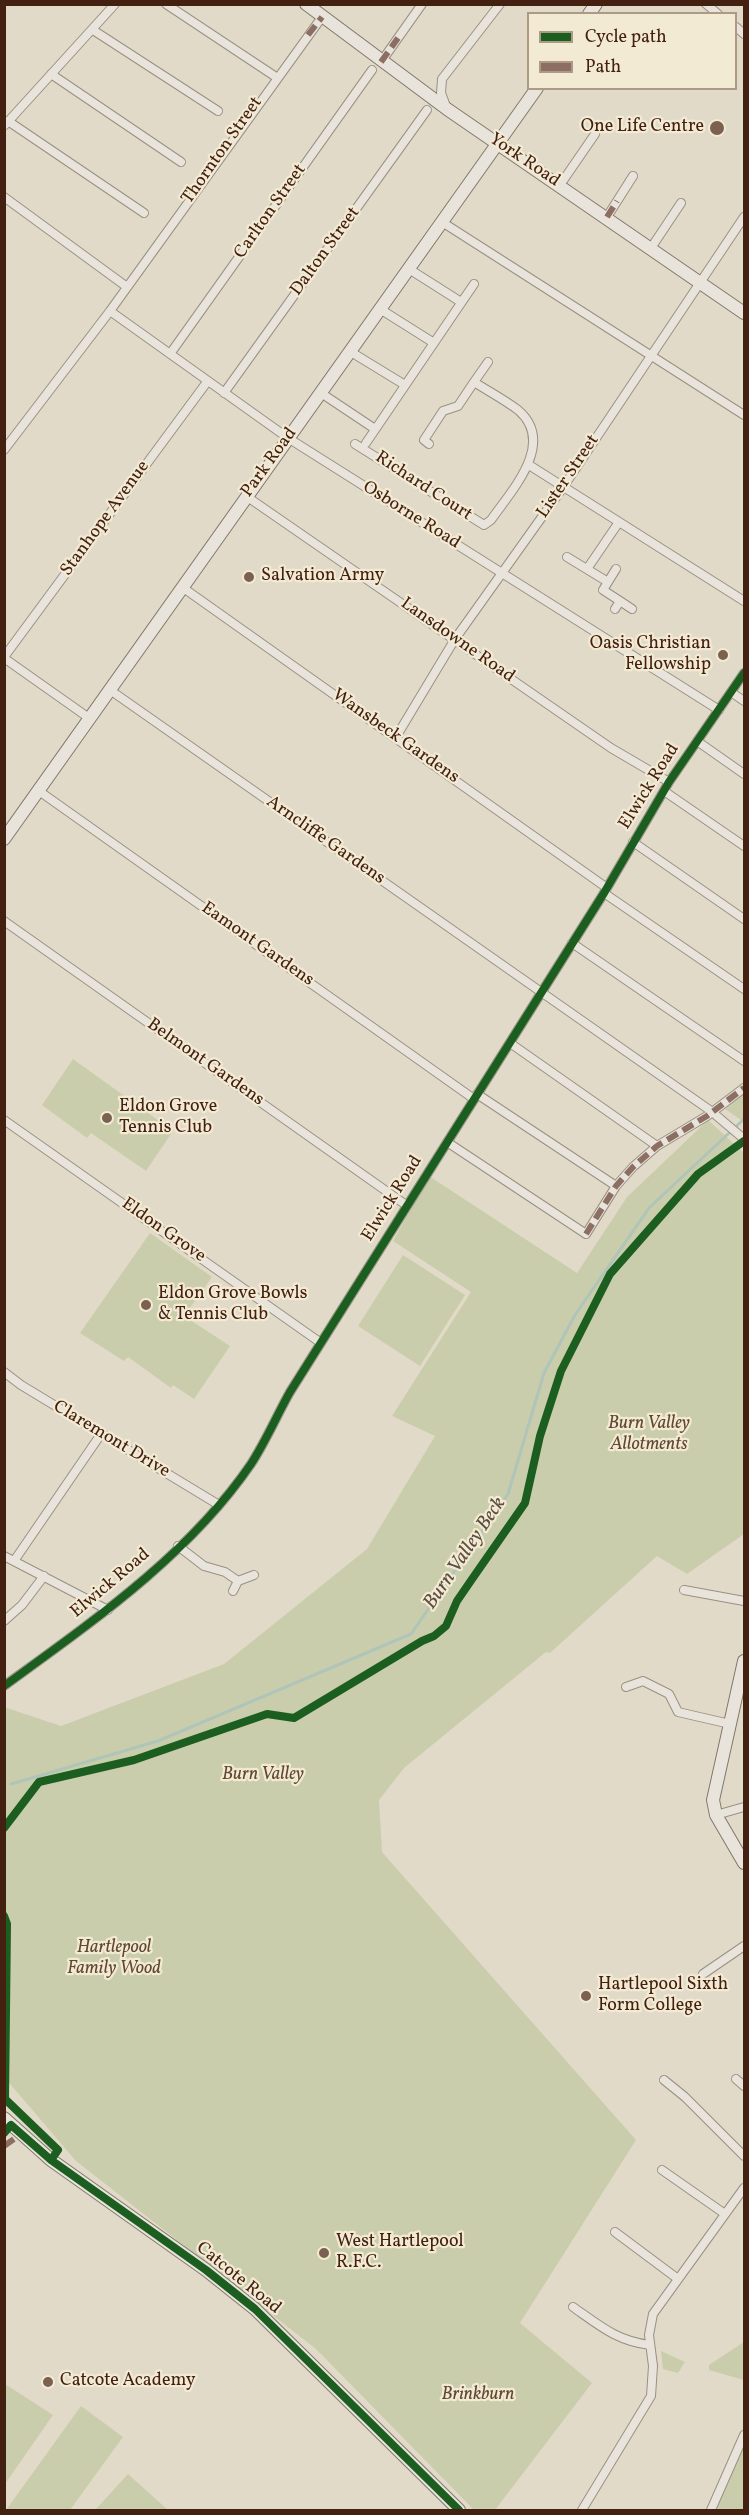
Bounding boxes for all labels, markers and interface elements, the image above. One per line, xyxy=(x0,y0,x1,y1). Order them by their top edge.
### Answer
legend xyxy=(527,12,737,90)
text: Cycle path xyxy=(585,25,667,50)
text: Path xyxy=(585,55,621,80)
street label: Thornton Street xyxy=(178,93,268,209)
place label: One Life Centre xyxy=(581,117,704,139)
marker: One Life Centre xyxy=(708,119,726,137)
street label: York Road xyxy=(484,129,564,193)
street label: Carlton Street xyxy=(230,160,312,264)
street label: Dalton Street xyxy=(286,203,366,301)
street label: Park Road xyxy=(237,424,303,502)
street label: Lister Street xyxy=(533,431,605,523)
street label: Richard Court xyxy=(370,448,476,526)
street label: Stanhope Avenue xyxy=(57,457,155,581)
street label: Osborne Road xyxy=(358,477,464,555)
place label: Salvation Army xyxy=(261,566,384,588)
marker: Salvation Army xyxy=(242,570,256,584)
street label: Lansdowne Road xyxy=(396,594,518,688)
place label: Oasis Christian Fellowship xyxy=(590,634,711,676)
marker: Oasis Christian Fellowship xyxy=(716,648,730,662)
street label: Wansbeck Gardens xyxy=(327,685,463,789)
street label: Elwick Road xyxy=(615,740,685,834)
street label: Arncliffe Gardens xyxy=(261,792,389,890)
street label: Eamont Gardens xyxy=(196,898,318,992)
street label: Belmont Gardens xyxy=(142,1015,268,1111)
place label: Eldon Grove Tennis Club xyxy=(119,1097,217,1140)
marker: Eldon Grove Tennis Club xyxy=(100,1111,114,1125)
street label: Elwick Road xyxy=(358,1152,428,1246)
street label: Eldon Grove xyxy=(117,1194,209,1268)
place label: Eldon Grove Bowls & Tennis Club xyxy=(158,1284,307,1326)
marker: Eldon Grove Bowls & Tennis Club xyxy=(139,1298,153,1312)
street label: Claremont Drive xyxy=(49,1397,173,1483)
park label: Burn Valley Allotments xyxy=(608,1414,690,1456)
water label: Burn Valley Beck xyxy=(420,1493,512,1615)
street label: Elwick Road xyxy=(67,1544,155,1624)
park label: Burn Valley xyxy=(222,1765,304,1787)
park label: Hartlepool Family Wood xyxy=(67,1938,161,1980)
place label: Hartlepool Sixth Form College xyxy=(598,1975,728,2018)
marker: Hartlepool Sixth Form College xyxy=(579,1989,593,2003)
place label: West Hartlepool R.F.C. xyxy=(336,2232,464,2274)
street label: Catcote Road xyxy=(191,2238,285,2320)
marker: West Hartlepool R.F.C. xyxy=(317,2246,331,2260)
place label: Catcote Academy xyxy=(60,2371,195,2393)
marker: Catcote Academy xyxy=(41,2375,55,2389)
park label: Brinkburn xyxy=(442,2385,514,2407)

